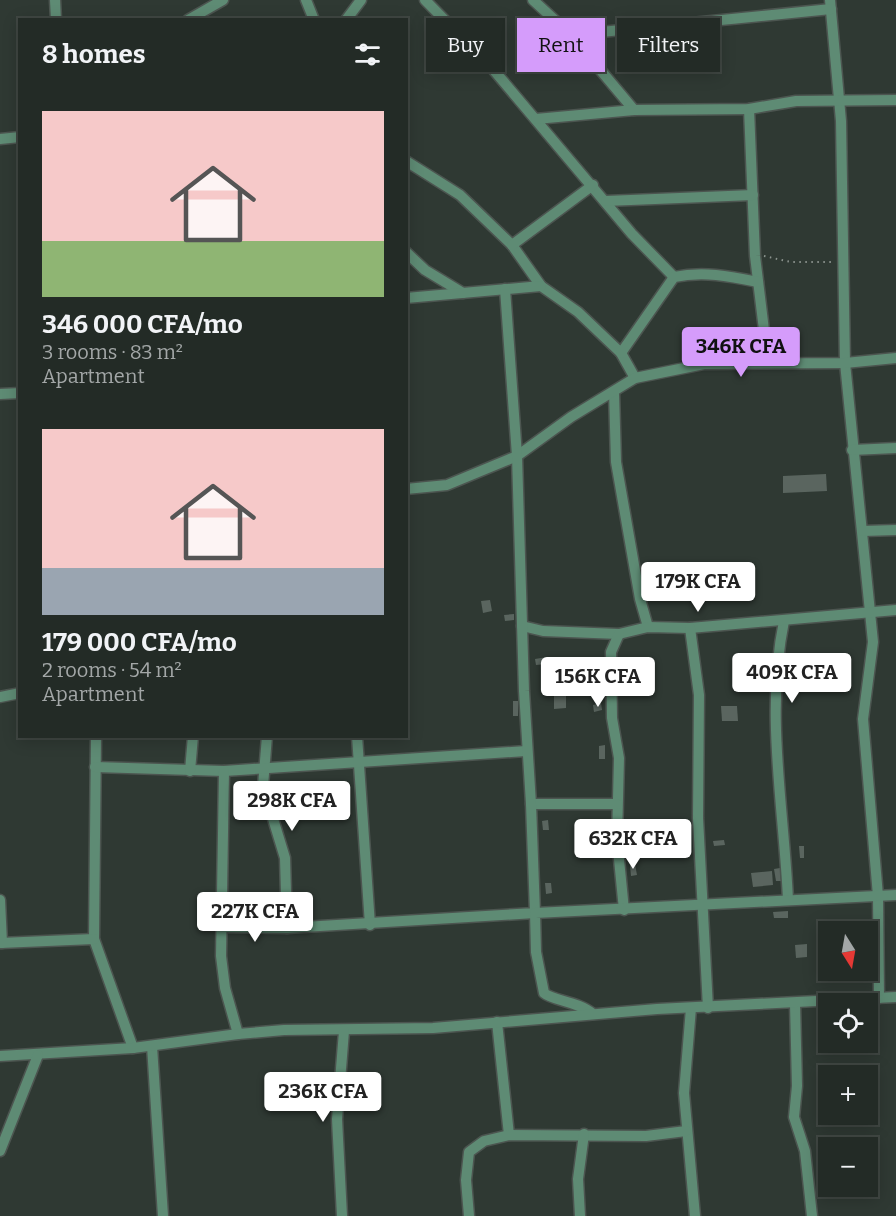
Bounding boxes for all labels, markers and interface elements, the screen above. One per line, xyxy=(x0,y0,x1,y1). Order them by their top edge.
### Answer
chip: Buy xyxy=(426,18,505,72)
chip: Rent xyxy=(517,18,605,72)
chip: Filters xyxy=(617,18,720,72)
icon: filters xyxy=(351,38,384,71)
text: 8 homes xyxy=(42,39,146,70)
icon: home xyxy=(159,150,267,258)
text: 346 000 CFA/mo xyxy=(42,309,243,340)
pin: 346K CFA xyxy=(679,327,803,378)
text: 346K CFA xyxy=(696,334,786,358)
text: 3 rooms · 83 m² xyxy=(42,340,183,364)
text: Apartment xyxy=(42,364,145,388)
icon: home xyxy=(159,468,267,576)
pin: 179K CFA xyxy=(636,562,760,613)
text: 179K CFA xyxy=(655,569,741,593)
text: 179 000 CFA/mo xyxy=(42,627,237,658)
pin: 409K CFA xyxy=(730,653,854,704)
pin: 156K CFA xyxy=(536,657,660,708)
text: 2 rooms · 54 m² xyxy=(42,658,182,682)
text: 409K CFA xyxy=(746,660,838,684)
text: 156K CFA xyxy=(555,664,641,688)
text: Apartment xyxy=(42,682,145,706)
pin: 298K CFA xyxy=(230,781,354,832)
text: 298K CFA xyxy=(247,788,337,812)
pin: 632K CFA xyxy=(571,819,695,870)
text: 632K CFA xyxy=(588,826,678,850)
pin: 227K CFA xyxy=(193,892,317,943)
text: 227K CFA xyxy=(211,899,299,923)
north arrow xyxy=(818,921,878,981)
map controls xyxy=(818,921,878,1197)
button: locate xyxy=(818,993,878,1053)
button: + xyxy=(818,1065,878,1125)
pin: 236K CFA xyxy=(261,1072,385,1123)
text: 236K CFA xyxy=(278,1079,368,1103)
button: − xyxy=(818,1137,878,1197)

